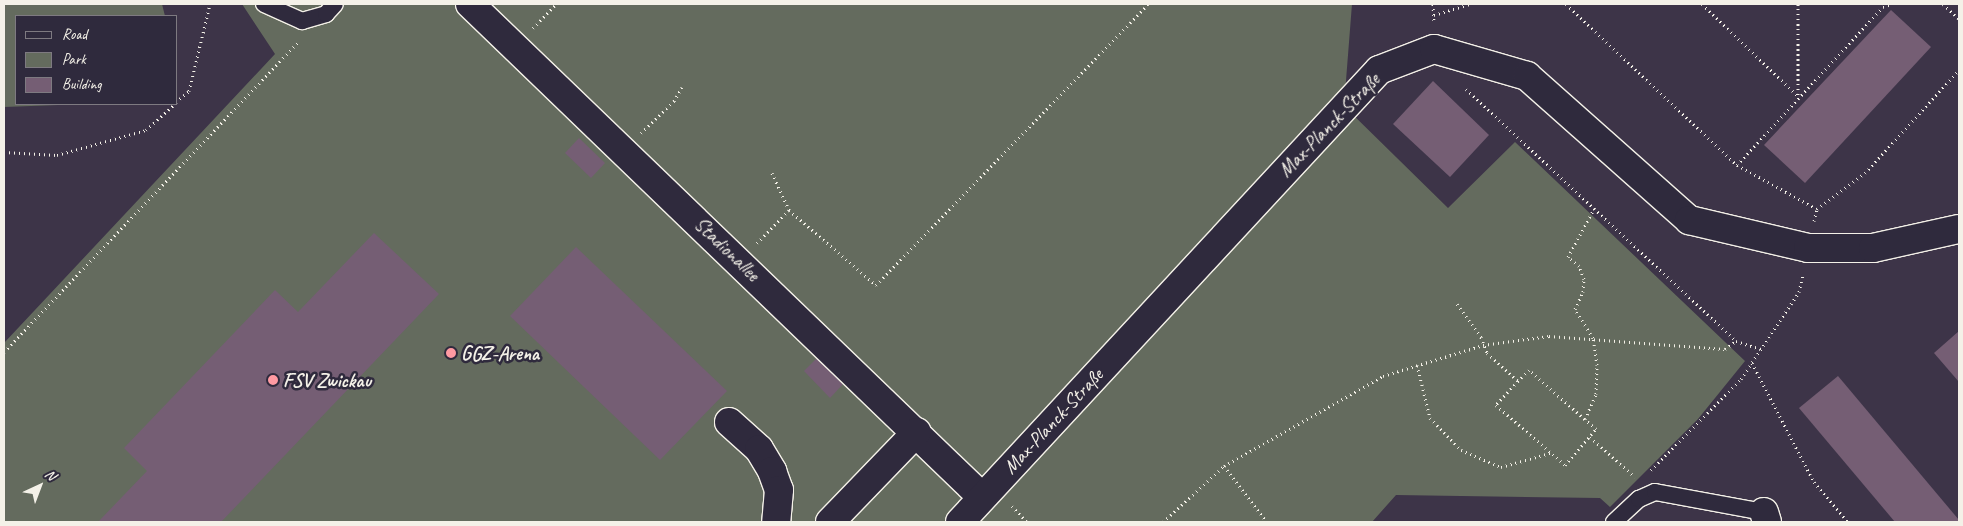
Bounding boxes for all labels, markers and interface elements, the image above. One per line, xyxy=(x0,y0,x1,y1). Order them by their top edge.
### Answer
legend xyxy=(15,15,178,105)
text: Road xyxy=(62,25,87,44)
text: Park xyxy=(62,50,86,69)
street label: Max-Planck-Straße xyxy=(1273,68,1385,182)
text: Building xyxy=(62,75,101,94)
street label: Stadionallee xyxy=(689,212,765,286)
place label: GGZ-Arena xyxy=(461,341,539,365)
marker: GGZ-Arena xyxy=(445,347,457,359)
street label: Max-Planck-Straße xyxy=(998,363,1108,479)
place label: FSV Zwickau xyxy=(283,368,371,392)
marker: FSV Zwickau xyxy=(267,374,279,386)
north arrow xyxy=(15,461,65,511)
text: N xyxy=(42,465,60,484)

